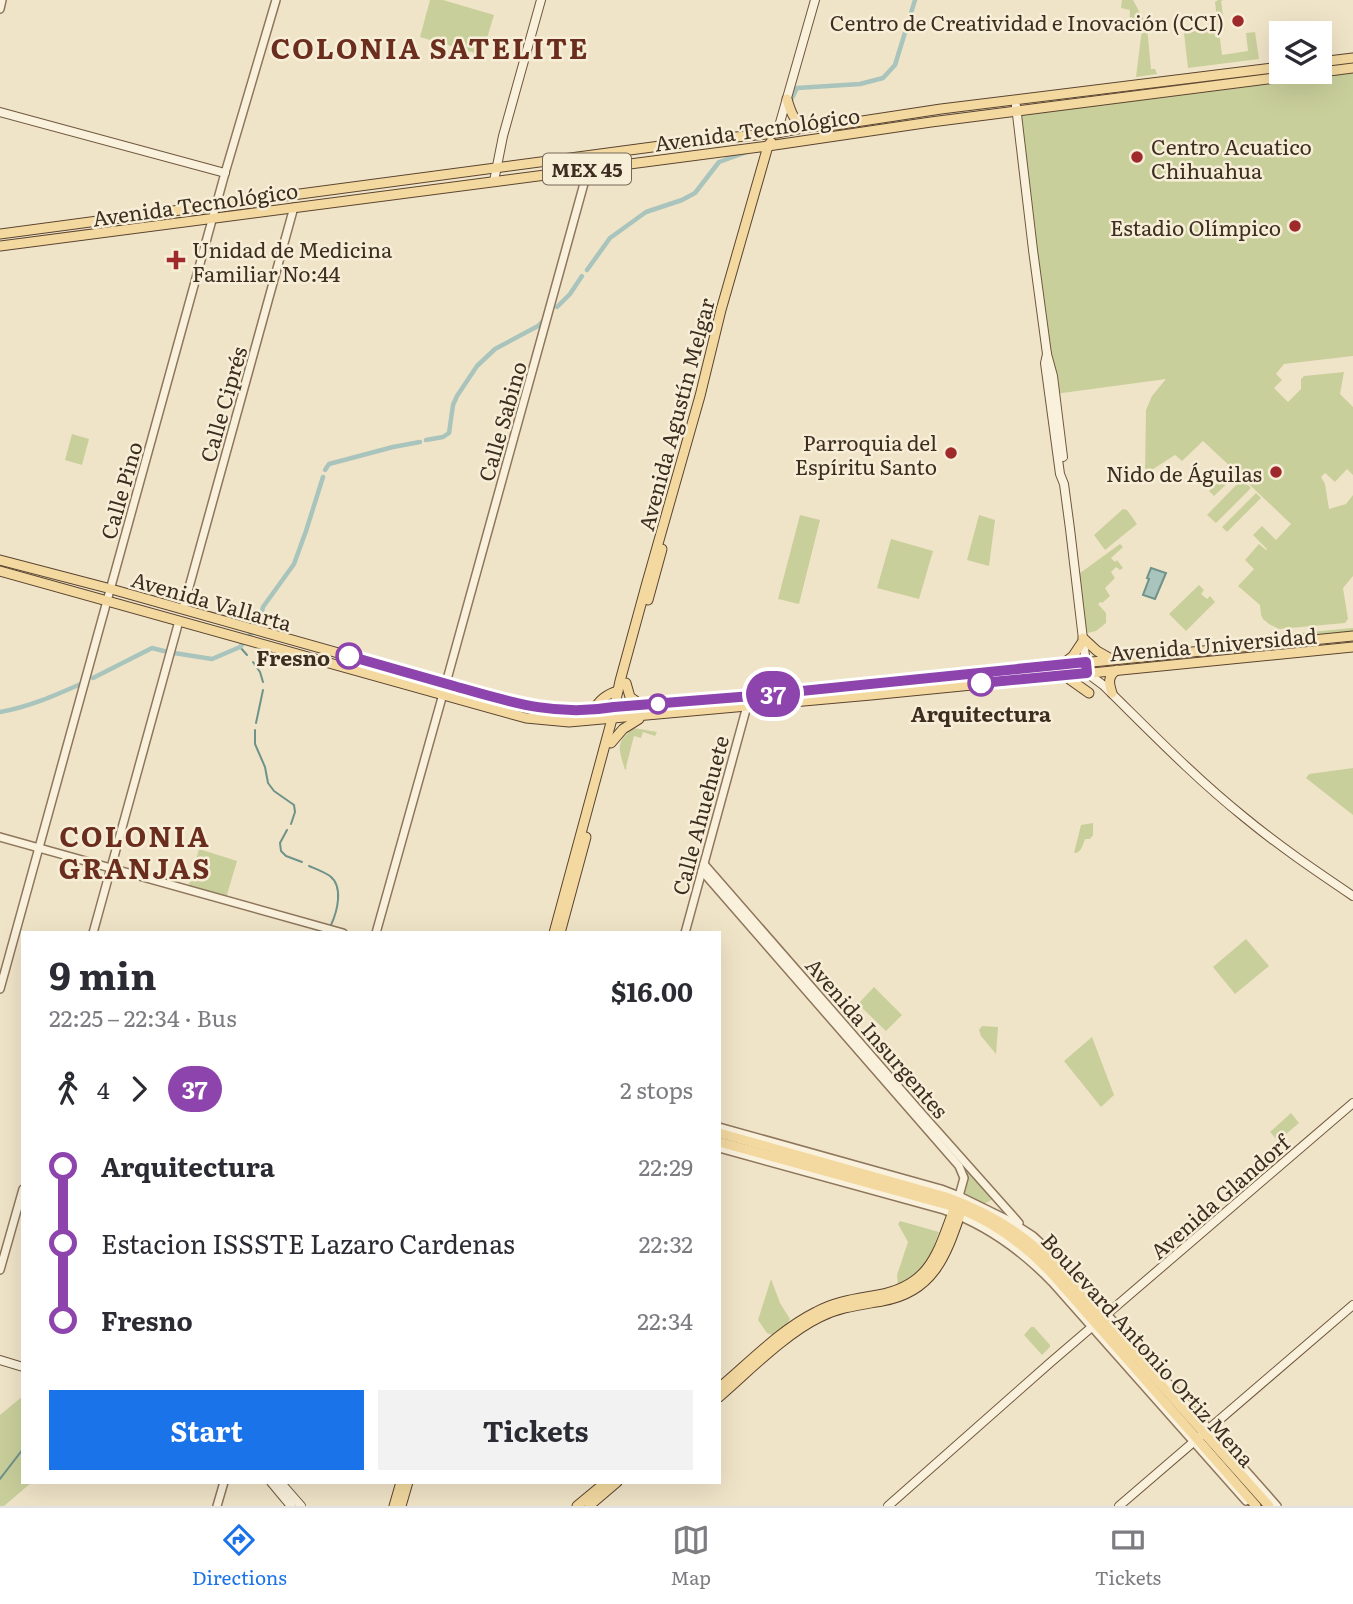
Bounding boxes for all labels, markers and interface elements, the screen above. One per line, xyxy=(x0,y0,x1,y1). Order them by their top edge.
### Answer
place label: Centro de Creatividad e Inovación (CCI) xyxy=(830,6,1224,37)
marker: Centro de Creatividad e Inovación (CCI) xyxy=(1230,13,1246,29)
map controls xyxy=(1269,21,1332,84)
button: layers xyxy=(1269,21,1332,84)
district label: COLONIA SATELITE xyxy=(271,26,589,68)
street label: Avenida Tecnológico xyxy=(652,98,862,158)
place label: Centro Acuatico Chihuahua xyxy=(1151,130,1312,185)
marker: Centro Acuatico Chihuahua xyxy=(1129,149,1145,165)
road number: MEX 45 xyxy=(543,154,631,184)
street label: Avenida Tecnológico xyxy=(90,173,300,233)
place label: Estadio Olímpico xyxy=(1110,211,1281,242)
marker: Estadio Olímpico xyxy=(1287,218,1303,234)
place label: Unidad de Medicina Familiar No:44 xyxy=(192,233,393,288)
marker: Unidad de Medicina Familiar No:44 xyxy=(166,250,186,270)
street label: Avenida Agustín Melgar xyxy=(629,294,721,534)
street label: Calle Ciprés xyxy=(191,343,253,465)
street label: Calle Sabino xyxy=(469,357,533,485)
place label: Parroquia del Espíritu Santo xyxy=(795,426,937,481)
street label: Calle Pino xyxy=(91,437,149,543)
marker: Parroquia del Espíritu Santo xyxy=(943,445,959,461)
place label: Nido de Águilas xyxy=(1106,457,1262,488)
marker: Nido de Águilas xyxy=(1268,464,1284,480)
street label: Avenida Vallarta xyxy=(128,562,296,638)
street label: Avenida Universidad xyxy=(1108,618,1318,668)
place label: Fresno xyxy=(256,641,330,672)
marker: Fresno xyxy=(336,643,362,669)
marker: Arquitectura xyxy=(968,670,994,696)
line badge: 37 xyxy=(742,671,804,717)
text: 37 xyxy=(760,676,786,711)
unlabelled marker xyxy=(648,694,668,714)
place label: Arquitectura xyxy=(911,697,1052,728)
street label: Calle Ahuehuete xyxy=(663,732,735,898)
district label: COLONIA GRANJAS xyxy=(58,814,212,888)
text: 9 min xyxy=(49,945,157,1002)
street label: Avenida Insurgentes xyxy=(799,950,957,1124)
text: $16.00 xyxy=(611,971,693,1010)
text: 22:25 – 22:34 · Bus xyxy=(49,1000,237,1034)
icon: walk xyxy=(49,1070,87,1108)
icon: forward xyxy=(120,1070,158,1108)
text: 37 xyxy=(182,1071,208,1106)
text: 4 xyxy=(97,1072,110,1106)
text: 2 stops xyxy=(620,1072,693,1106)
street label: Avenida Glandorf xyxy=(1142,1125,1297,1265)
text: Arquitectura xyxy=(101,1146,275,1185)
text: 22:29 xyxy=(639,1149,693,1183)
text: Estacion ISSSTE Lazaro Cardenas xyxy=(101,1223,515,1262)
street label: Boulevard Antonio Ortiz Mena xyxy=(1035,1225,1263,1473)
text: 22:32 xyxy=(639,1226,693,1260)
text: Fresno xyxy=(101,1300,193,1339)
text: 22:34 xyxy=(637,1303,693,1337)
button: Start xyxy=(49,1390,364,1470)
button: Tickets xyxy=(378,1390,693,1470)
tab: Directions xyxy=(192,1521,287,1591)
tab: Map xyxy=(671,1521,711,1591)
tab: Tickets xyxy=(1095,1521,1161,1591)

